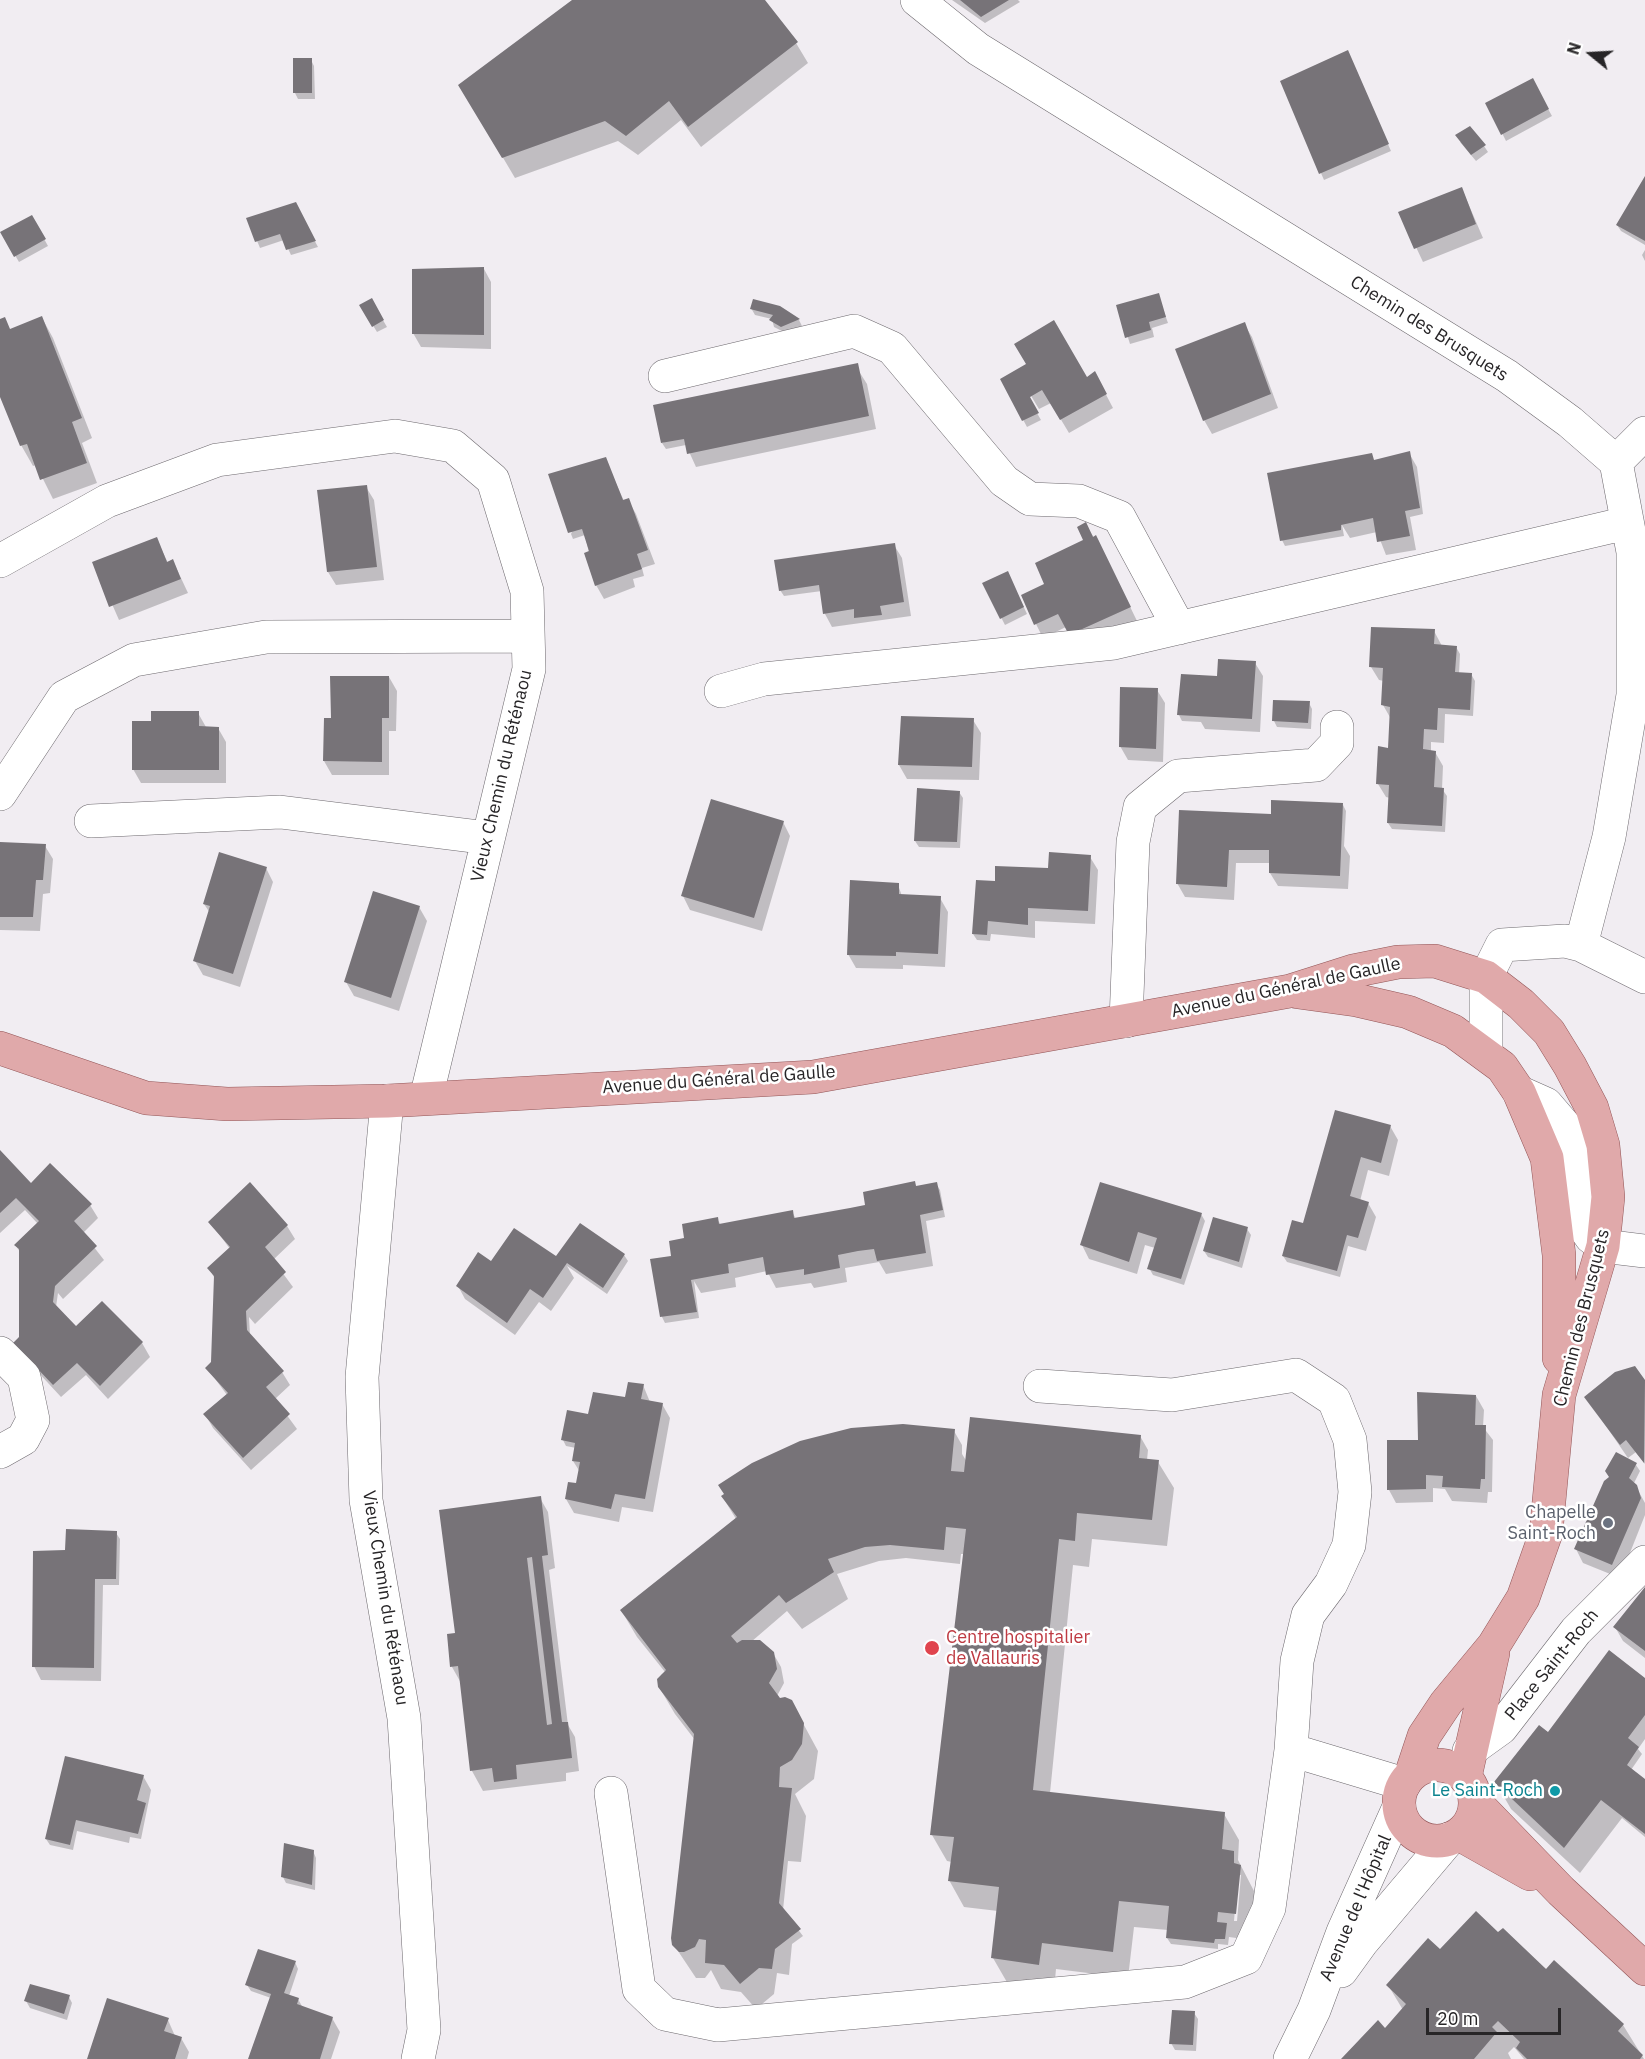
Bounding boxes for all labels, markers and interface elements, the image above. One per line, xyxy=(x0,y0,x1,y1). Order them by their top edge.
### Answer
north arrow xyxy=(1561,24,1621,84)
text: N xyxy=(1563,40,1585,57)
street label: Chemin des Brusquets xyxy=(1346,272,1512,386)
street label: Vieux Chemin du Réténaou xyxy=(467,668,537,884)
street label: Avenue du Général de Gaulle xyxy=(1170,953,1402,1023)
street label: Avenue du Général de Gaulle xyxy=(602,1061,836,1099)
street label: Chemin des Brusquets xyxy=(1549,1227,1615,1409)
street label: Vieux Chemin du Réténaou xyxy=(357,1489,413,1707)
place label: Chapelle Saint-Roch xyxy=(1507,1502,1596,1544)
marker: Chapelle Saint-Roch xyxy=(1601,1516,1615,1530)
street label: Place Saint-Roch xyxy=(1500,1605,1604,1725)
place label: Centre hospitalier de Vallauris xyxy=(946,1627,1090,1670)
marker: Centre hospitalier de Vallauris xyxy=(923,1639,941,1657)
place label: Le Saint-Roch xyxy=(1431,1780,1543,1802)
marker: Le Saint-Roch xyxy=(1548,1784,1562,1798)
street label: Avenue de l'Hôpital xyxy=(1315,1832,1397,1984)
scale bar xyxy=(1429,1996,1564,2034)
text: 20 m xyxy=(1437,2007,1479,2030)

